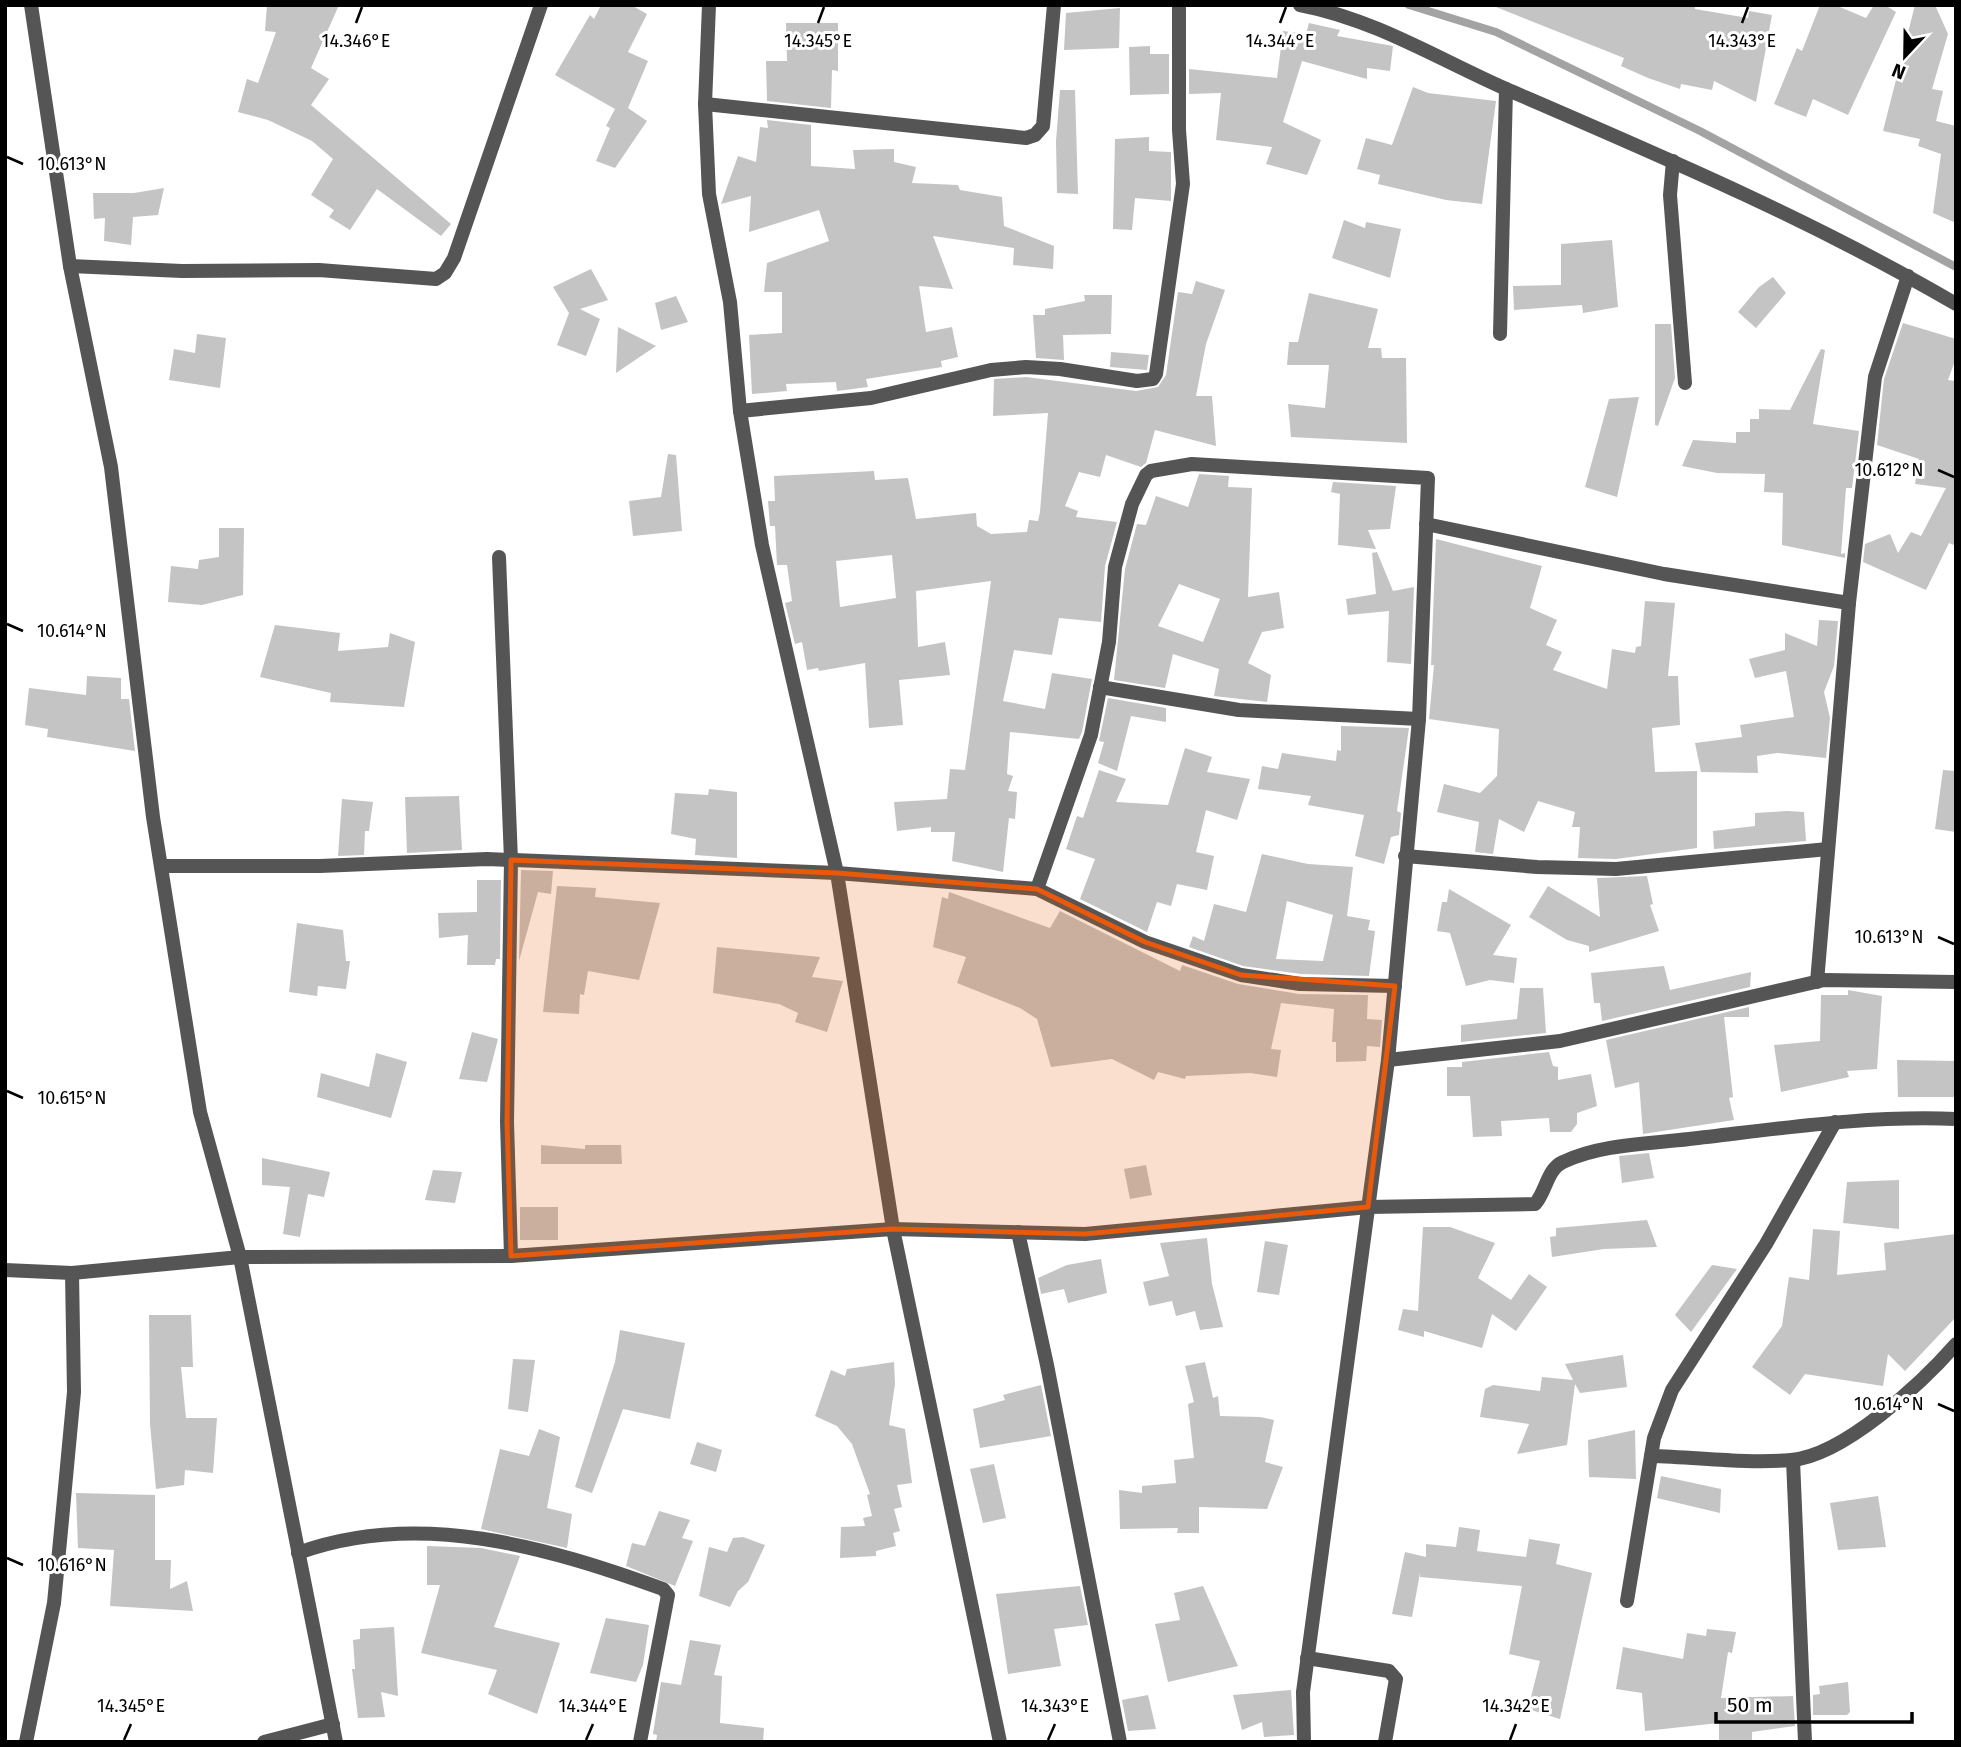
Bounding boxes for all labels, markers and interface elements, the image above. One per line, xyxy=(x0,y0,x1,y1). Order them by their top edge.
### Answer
north arrow xyxy=(1870,21,1940,91)
text: 14.346°E xyxy=(322,30,390,52)
text: 14.345°E xyxy=(784,30,852,52)
text: 14.344°E xyxy=(1246,30,1314,52)
text: 14.343°E xyxy=(1708,30,1776,52)
text: N xyxy=(1889,58,1909,84)
text: 10.613°N xyxy=(37,153,107,175)
text: 10.612°N xyxy=(1854,459,1924,481)
text: 10.614°N xyxy=(37,620,107,642)
text: 10.613°N xyxy=(1854,926,1924,948)
text: 10.615°N xyxy=(37,1087,107,1109)
text: 10.614°N xyxy=(1854,1393,1924,1415)
text: 10.616°N xyxy=(37,1554,107,1576)
scale bar xyxy=(1716,1680,1912,1724)
text: 50 m xyxy=(1727,1692,1773,1718)
text: 14.345°E xyxy=(97,1695,165,1717)
text: 14.344°E xyxy=(559,1695,627,1717)
text: 14.343°E xyxy=(1021,1695,1089,1717)
text: 14.342°E xyxy=(1482,1695,1550,1717)

